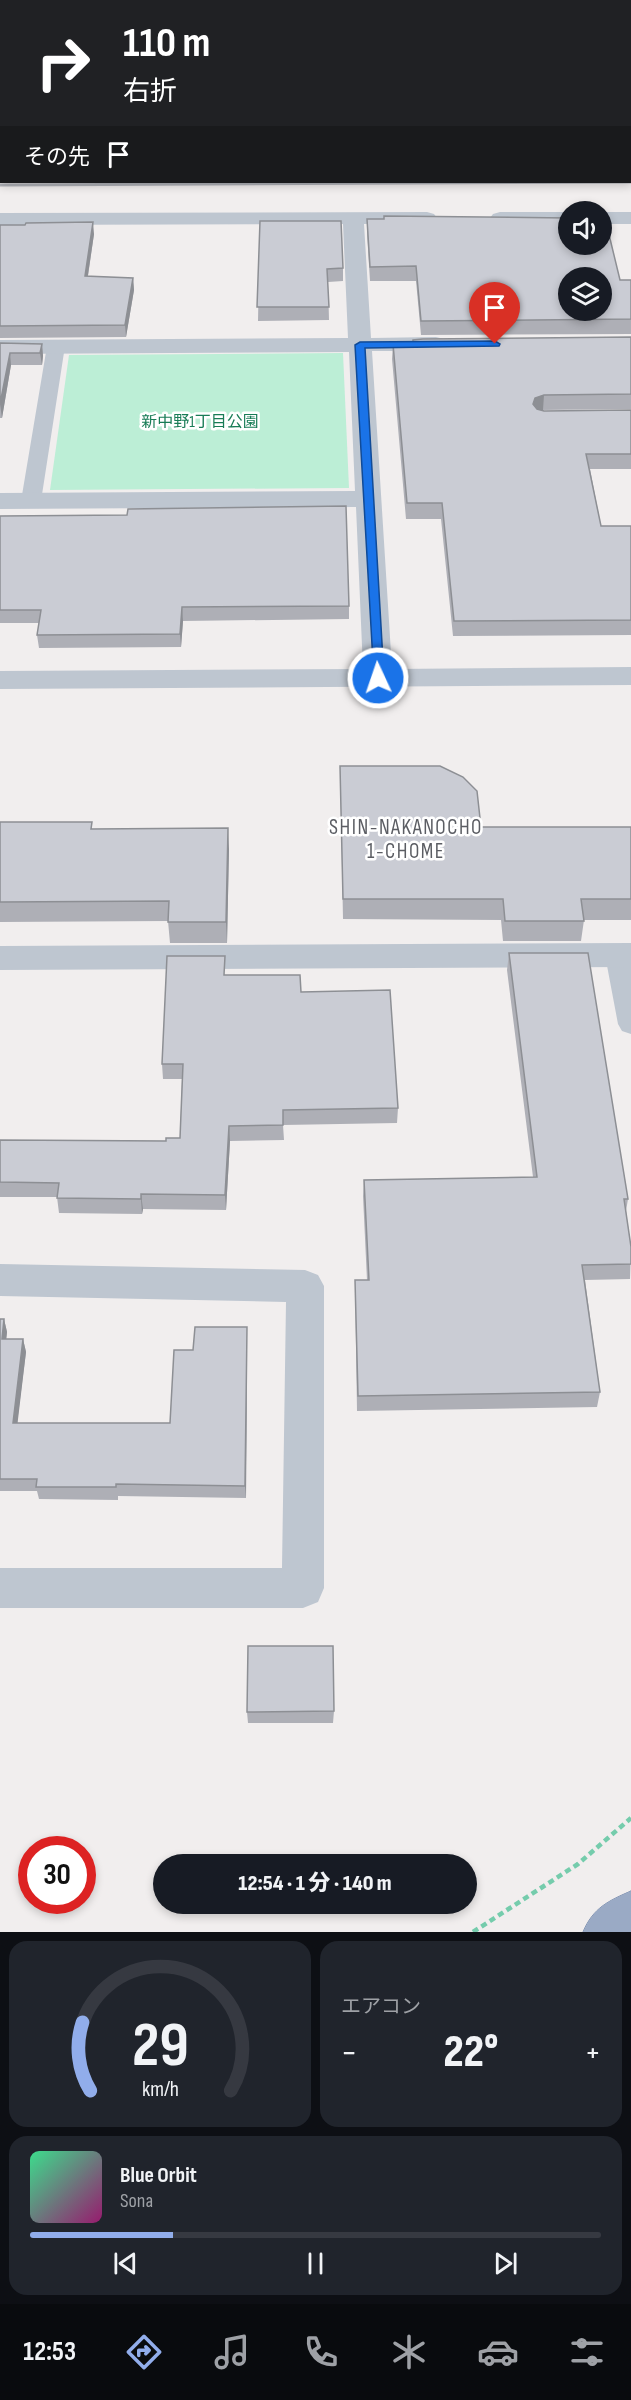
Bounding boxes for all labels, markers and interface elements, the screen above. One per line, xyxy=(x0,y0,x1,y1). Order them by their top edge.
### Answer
text: 110 m xyxy=(123,18,210,69)
icon: right xyxy=(24,24,102,102)
text: 右折 xyxy=(123,76,177,108)
icon: arrive xyxy=(102,138,135,171)
text: その先 xyxy=(24,144,90,171)
map controls xyxy=(558,201,612,321)
button: sound xyxy=(558,201,612,255)
button: layers xyxy=(558,267,612,321)
pin xyxy=(469,282,520,344)
icon: arrive xyxy=(478,291,511,324)
park label: 新中野1丁目公園 xyxy=(141,413,259,432)
position arrow xyxy=(346,646,410,710)
district label: SHIN-NAKANOCHO 1-CHOME xyxy=(329,815,483,864)
speed limit sign: 30 xyxy=(18,1836,96,1914)
text: 12:54 · 1 分 · 140 m xyxy=(238,1870,392,1897)
text: エアコン xyxy=(341,1995,421,2019)
text: 29 xyxy=(132,2009,188,2084)
text: 22° xyxy=(443,2025,499,2080)
text: − xyxy=(341,2033,357,2073)
text: + xyxy=(585,2033,601,2073)
text: km/h xyxy=(141,2077,179,2102)
text: Blue Orbit xyxy=(120,2162,197,2189)
text: Sona xyxy=(120,2189,153,2213)
icon: previous xyxy=(109,2247,142,2280)
icon: pause xyxy=(299,2247,332,2280)
icon: next xyxy=(489,2247,522,2280)
icon: directions xyxy=(123,2331,165,2373)
icon: music xyxy=(211,2331,253,2373)
icon: phone xyxy=(300,2331,342,2373)
icon: climate xyxy=(388,2331,430,2373)
icon: car xyxy=(477,2331,519,2373)
icon: filters xyxy=(566,2331,608,2373)
text: 12:53 xyxy=(23,2336,76,2368)

